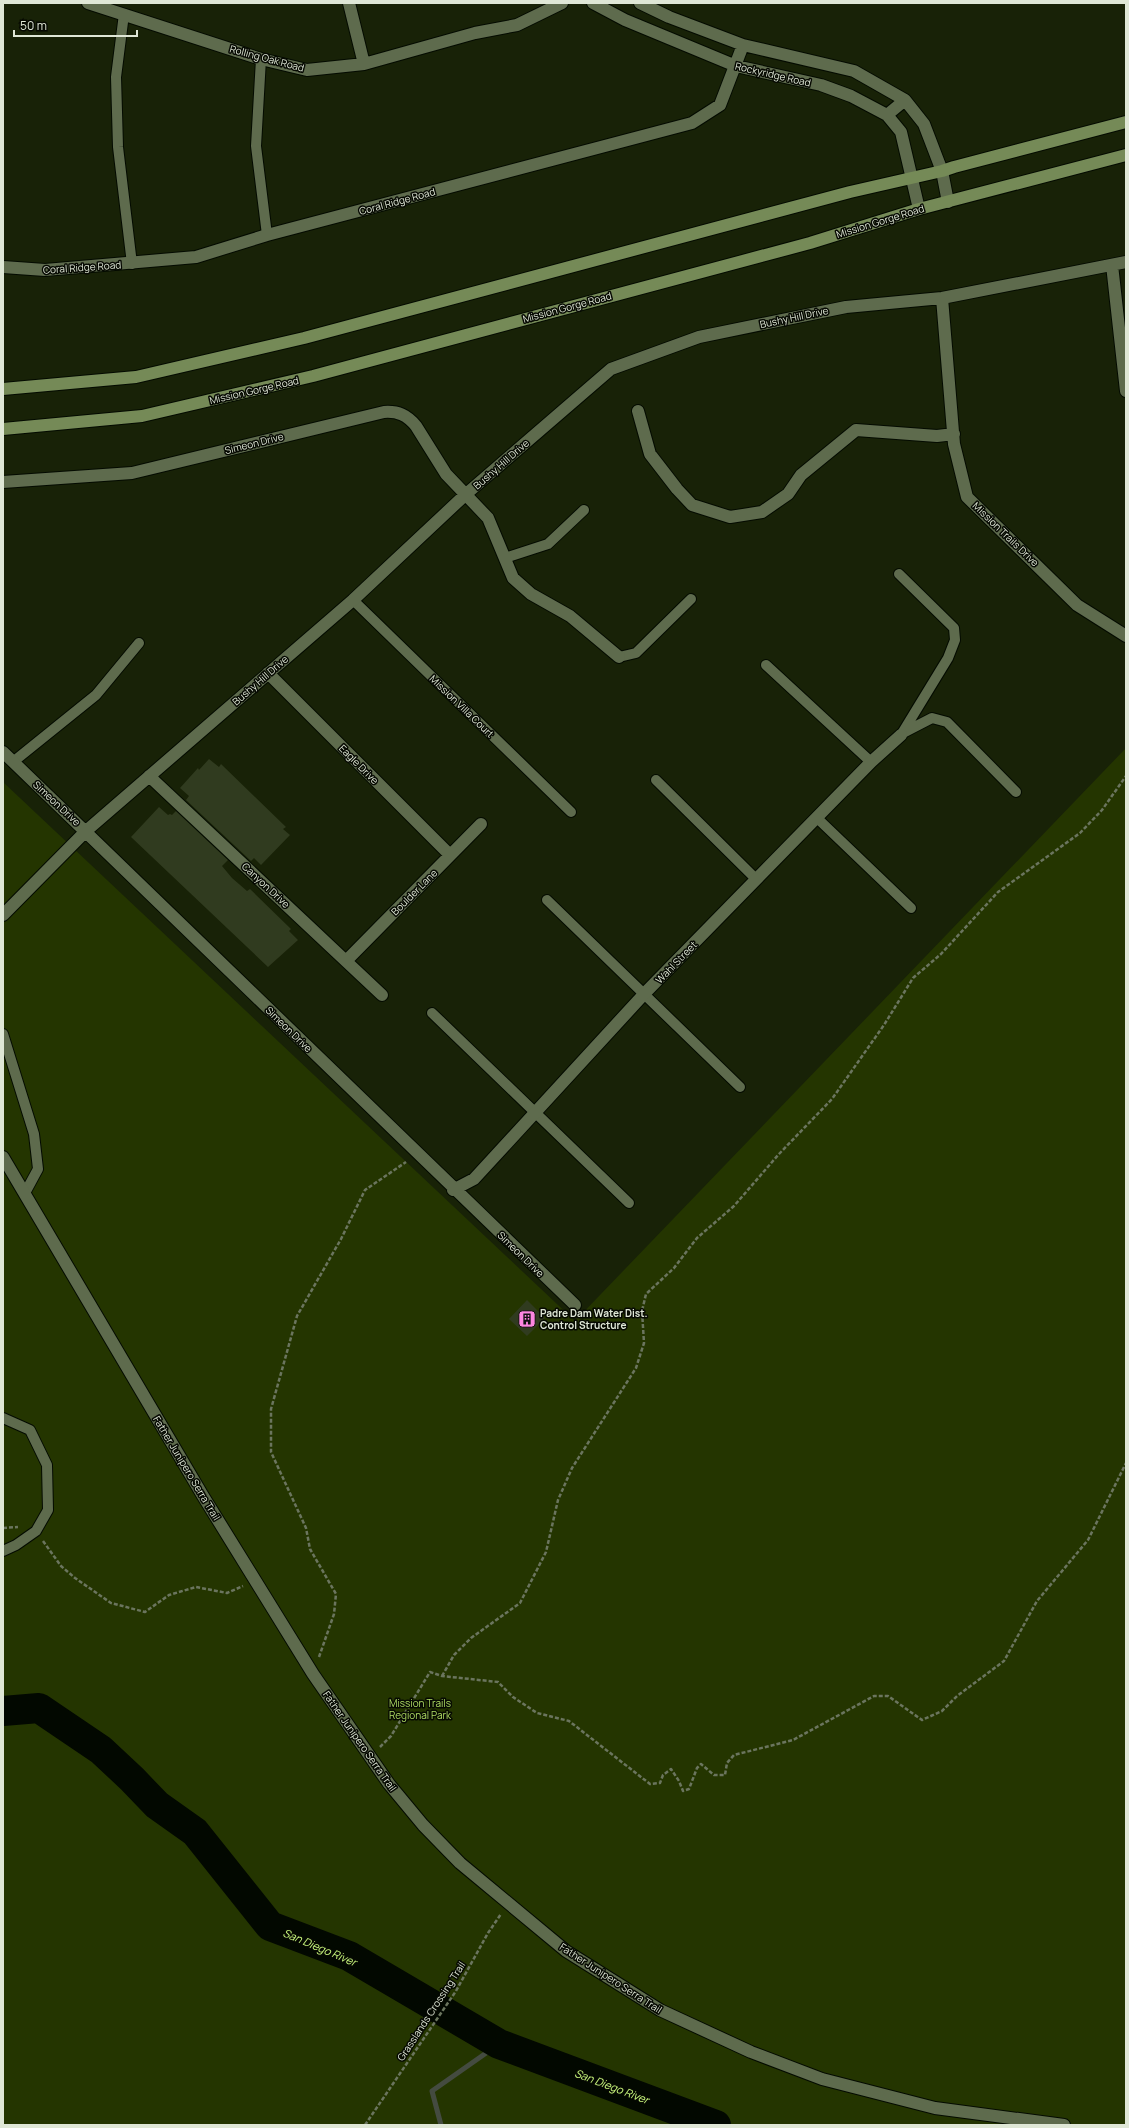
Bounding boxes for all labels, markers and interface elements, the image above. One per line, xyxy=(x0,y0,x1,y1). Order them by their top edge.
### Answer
scale bar xyxy=(14,12,137,38)
text: 50 m xyxy=(20,17,47,34)
street label: Rolling Oak Road xyxy=(228,41,306,75)
street label: Rockyridge Road xyxy=(734,58,812,90)
street label: Coral Ridge Road xyxy=(357,184,437,218)
street label: Mission Gorge Road xyxy=(834,201,926,241)
street label: Coral Ridge Road xyxy=(42,257,122,277)
street label: Mission Gorge Road xyxy=(521,288,613,326)
street label: Bushy Hill Drive xyxy=(758,303,830,331)
street label: Mission Gorge Road xyxy=(208,373,300,407)
street label: Simeon Drive xyxy=(223,429,285,457)
street label: Bushy Hill Drive xyxy=(470,436,532,492)
street label: Mission Trails Drive xyxy=(970,499,1042,569)
street label: Bushy Hill Drive xyxy=(229,652,291,708)
street label: Mission Villa Court xyxy=(427,672,497,740)
street label: Eagle Drive xyxy=(336,741,382,787)
street label: Simeon Drive xyxy=(30,777,84,829)
street label: Canyon Drive xyxy=(239,859,293,911)
street label: Boulder Lane xyxy=(388,866,440,918)
street label: Wahl Street xyxy=(652,938,700,986)
street label: Simeon Drive xyxy=(263,1003,316,1055)
street label: Simeon Drive xyxy=(495,1228,548,1280)
place label: Padre Dam Water Dist. Control Structure xyxy=(540,1306,648,1332)
building icon: Padre Dam Water Dist. Control Structure xyxy=(517,1309,537,1329)
street label: Father Junipero Serra Trail xyxy=(150,1413,224,1523)
street label: Father Junipero Serra Trail xyxy=(320,1688,400,1794)
park label: Mission Trails Regional Park xyxy=(389,1696,452,1722)
water label: San Diego River xyxy=(281,1925,361,1970)
street label: Father Junipero Serra Trail xyxy=(557,1940,665,2016)
street label: Grasslands Crossing Trail xyxy=(394,1959,468,2063)
water label: San Diego River xyxy=(573,2065,653,2108)

